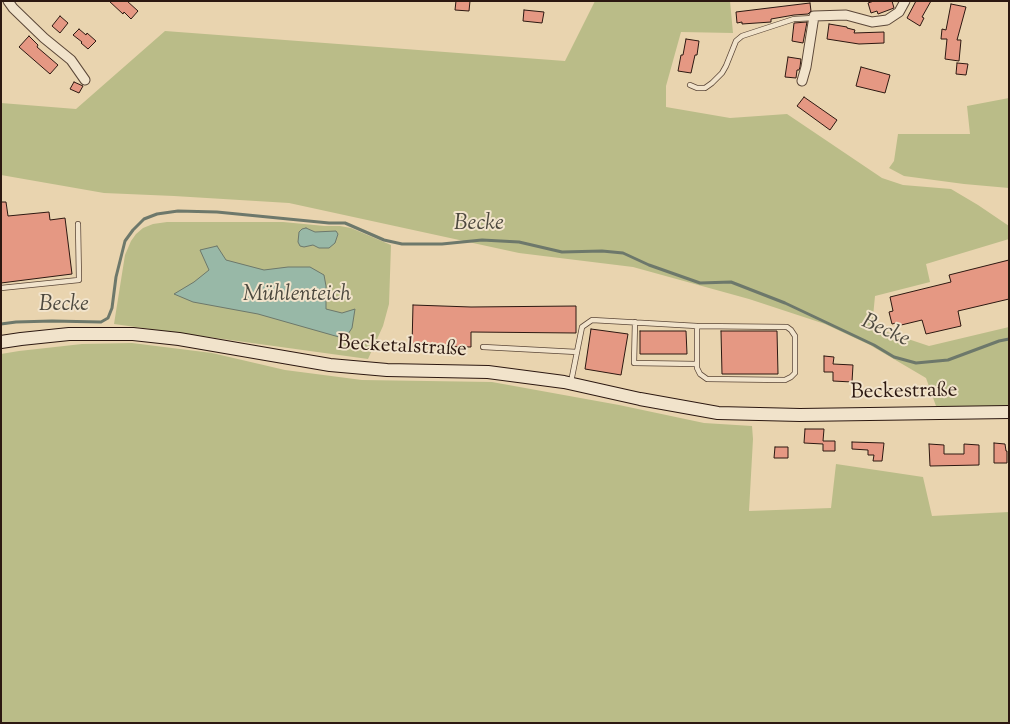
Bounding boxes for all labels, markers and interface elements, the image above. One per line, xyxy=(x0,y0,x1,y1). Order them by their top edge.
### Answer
water label: Becke xyxy=(454,212,504,238)
water label: Mühlenteich xyxy=(243,283,351,309)
water label: Becke xyxy=(39,293,89,319)
water label: Becke xyxy=(857,310,913,354)
street label: Becketalstraße xyxy=(337,332,467,364)
street label: Beckestraße xyxy=(850,379,958,407)

